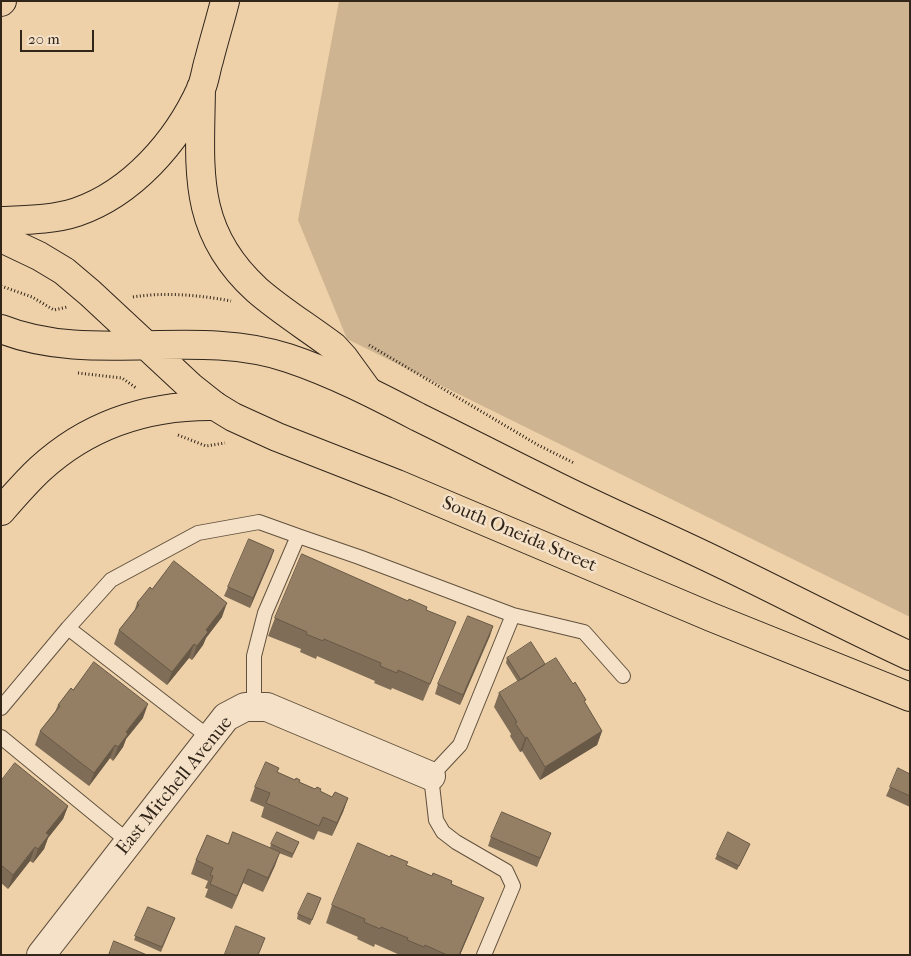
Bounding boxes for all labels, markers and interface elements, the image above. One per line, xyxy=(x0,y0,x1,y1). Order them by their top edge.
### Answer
scale bar xyxy=(22,20,96,52)
text: 20 m xyxy=(28,30,60,48)
street label: South Oneida Street xyxy=(438,492,600,578)
street label: East Mitchell Avenue xyxy=(112,712,238,860)

